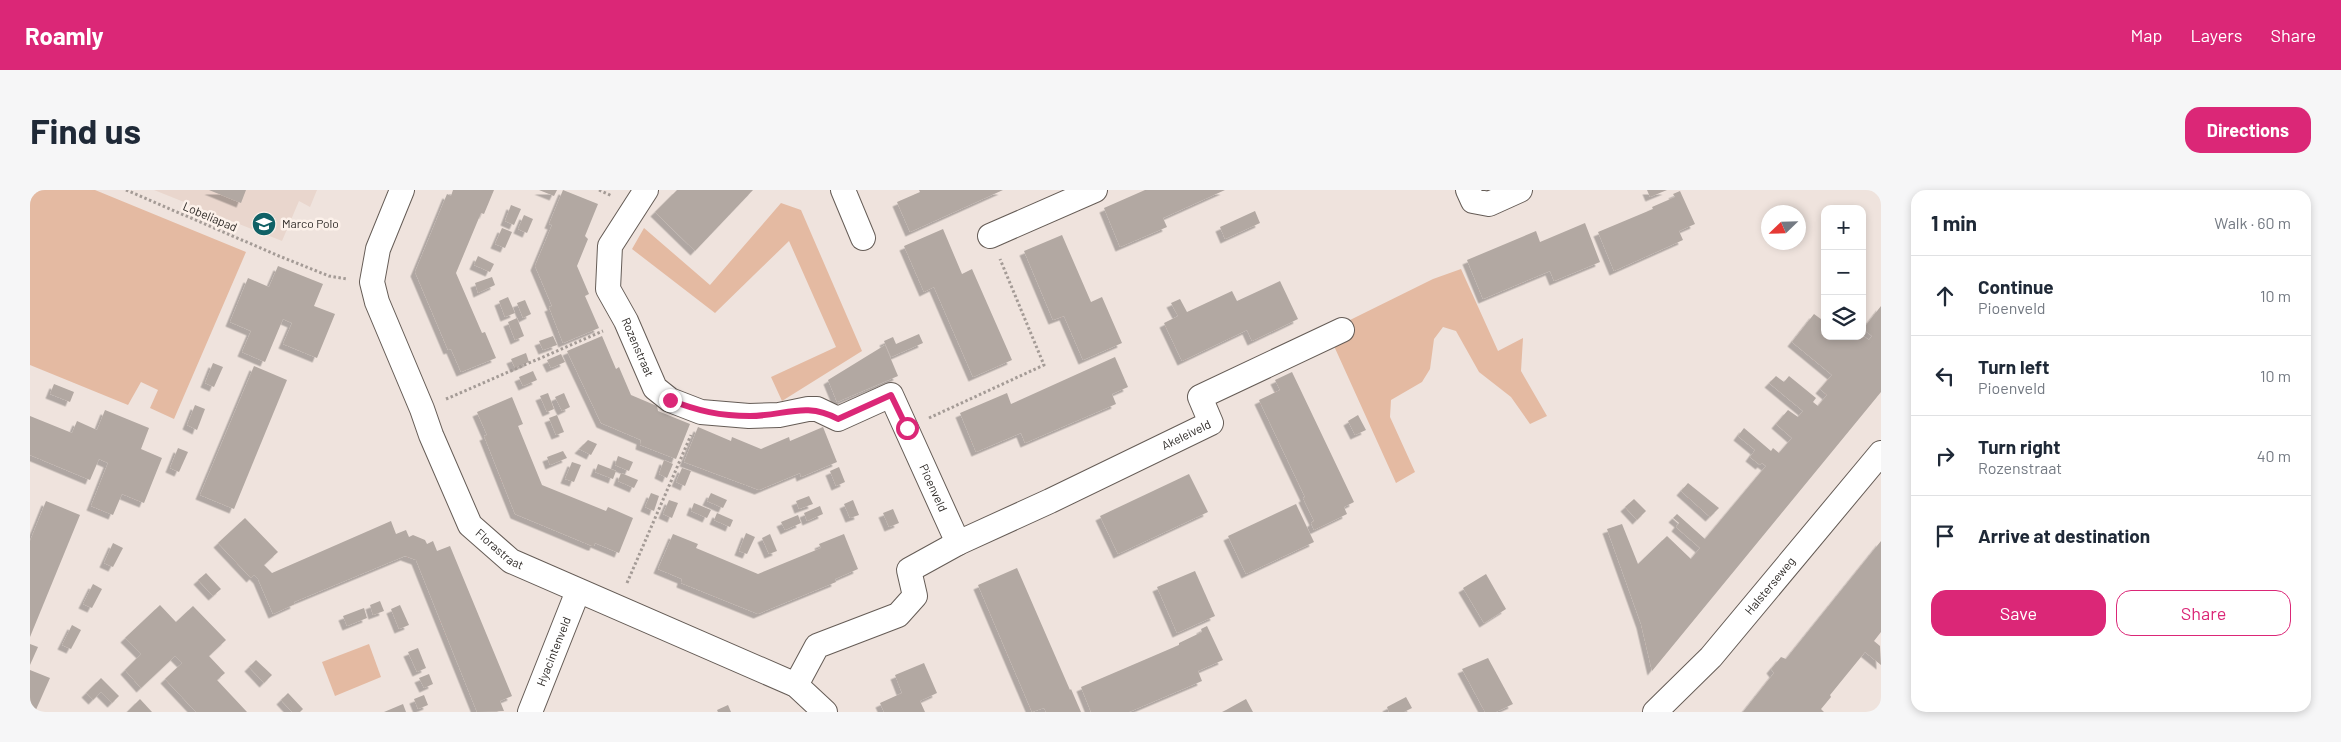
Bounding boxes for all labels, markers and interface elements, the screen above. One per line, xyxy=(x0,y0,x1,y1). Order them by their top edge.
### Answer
text: Roamly xyxy=(25,21,104,50)
text: Map xyxy=(2130,24,2162,46)
text: Layers xyxy=(2190,24,2243,46)
text: Share xyxy=(2271,24,2316,46)
button: Directions xyxy=(2185,107,2311,153)
text: Find us xyxy=(30,109,141,151)
street label: Lobeliapad xyxy=(181,198,240,234)
north arrow xyxy=(1761,205,1806,250)
map controls xyxy=(1821,205,1866,340)
button: + xyxy=(1821,205,1866,250)
text: 1 min xyxy=(1931,210,1977,235)
school or university icon: Marco Polo xyxy=(251,211,277,237)
text: Walk · 60 m xyxy=(2214,213,2291,232)
place label: Marco Polo xyxy=(282,216,339,230)
button: − xyxy=(1821,250,1866,295)
text: Continue xyxy=(1978,275,2054,298)
icon: ahead xyxy=(1931,282,1959,310)
text: 10 m xyxy=(2260,286,2291,305)
button: layers xyxy=(1821,295,1866,340)
text: Pioenveld xyxy=(1978,298,2046,317)
street label: Rozenstraat xyxy=(619,315,657,379)
text: Turn left xyxy=(1978,355,2049,378)
icon: left xyxy=(1931,362,1959,390)
text: 10 m xyxy=(2260,366,2291,385)
text: Pioenveld xyxy=(1978,378,2046,397)
route end xyxy=(659,389,682,412)
street label: Akeleiveld xyxy=(1159,416,1213,452)
route start xyxy=(896,417,919,440)
text: Turn right xyxy=(1978,435,2060,458)
icon: right xyxy=(1931,442,1959,470)
text: 40 m xyxy=(2257,446,2291,465)
text: Rozenstraat xyxy=(1978,458,2062,477)
street label: Pioenveld xyxy=(917,461,951,513)
icon: arrive xyxy=(1931,522,1959,550)
text: Arrive at destination xyxy=(1978,524,2150,547)
street label: Florastraat xyxy=(473,525,526,572)
street label: Halsterseweg xyxy=(1741,554,1797,617)
button: Save xyxy=(1931,590,2106,636)
button: Share xyxy=(2116,590,2291,636)
street label: Hyacintenveld xyxy=(533,615,573,688)

